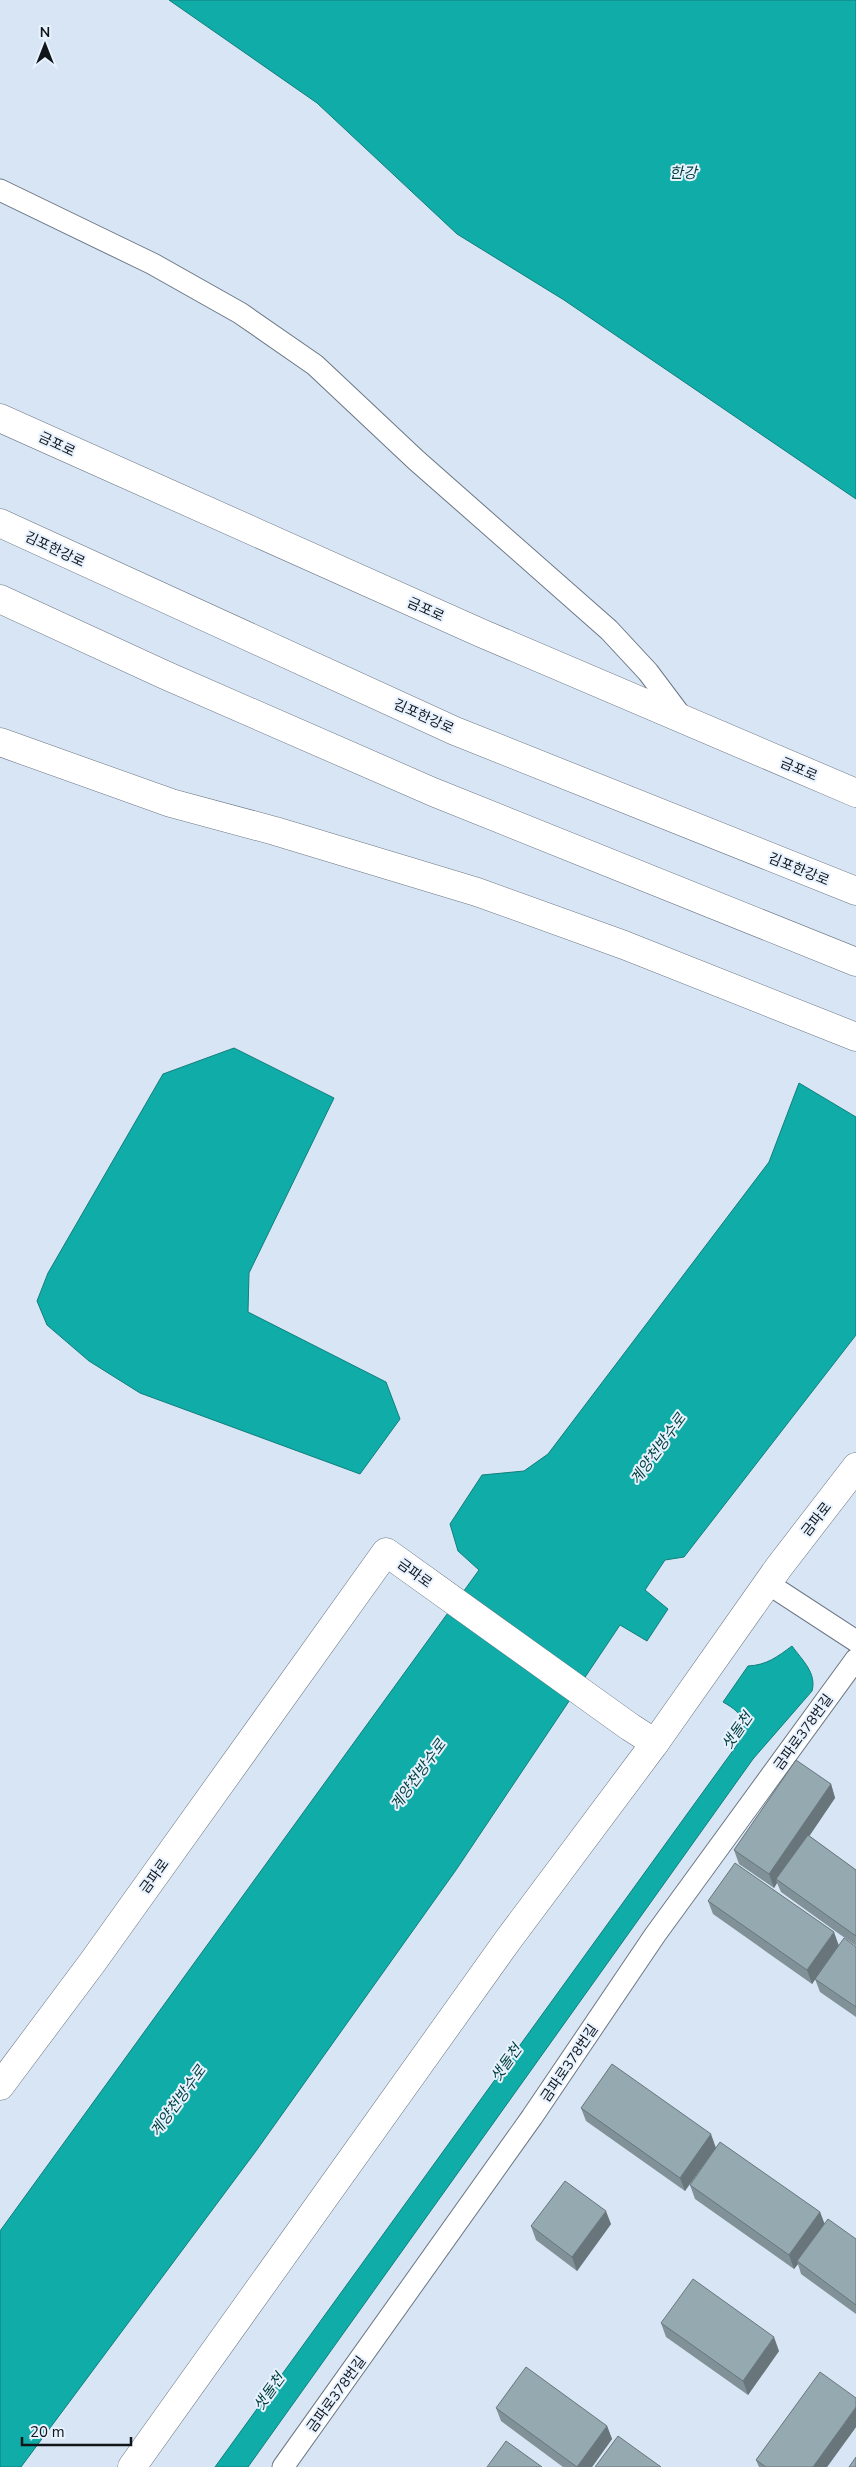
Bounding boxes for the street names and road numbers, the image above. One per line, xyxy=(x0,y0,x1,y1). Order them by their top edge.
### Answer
street label: 금포로 xyxy=(35,428,78,461)
street label: 김포한강로 xyxy=(22,527,88,572)
street label: 금포로 xyxy=(404,593,447,626)
street label: 김포한강로 xyxy=(391,695,457,738)
street label: 금포로 xyxy=(777,753,820,786)
street label: 김포한강로 xyxy=(765,849,832,890)
street label: 금파로 xyxy=(797,1498,836,1540)
street label: 금파로 xyxy=(393,1554,436,1593)
street label: 금파로378번길 xyxy=(769,1690,837,1774)
street label: 금파로 xyxy=(135,1855,174,1898)
street label: 금파로378번길 xyxy=(536,2021,602,2106)
street label: 금파로378번길 xyxy=(302,2352,370,2436)

